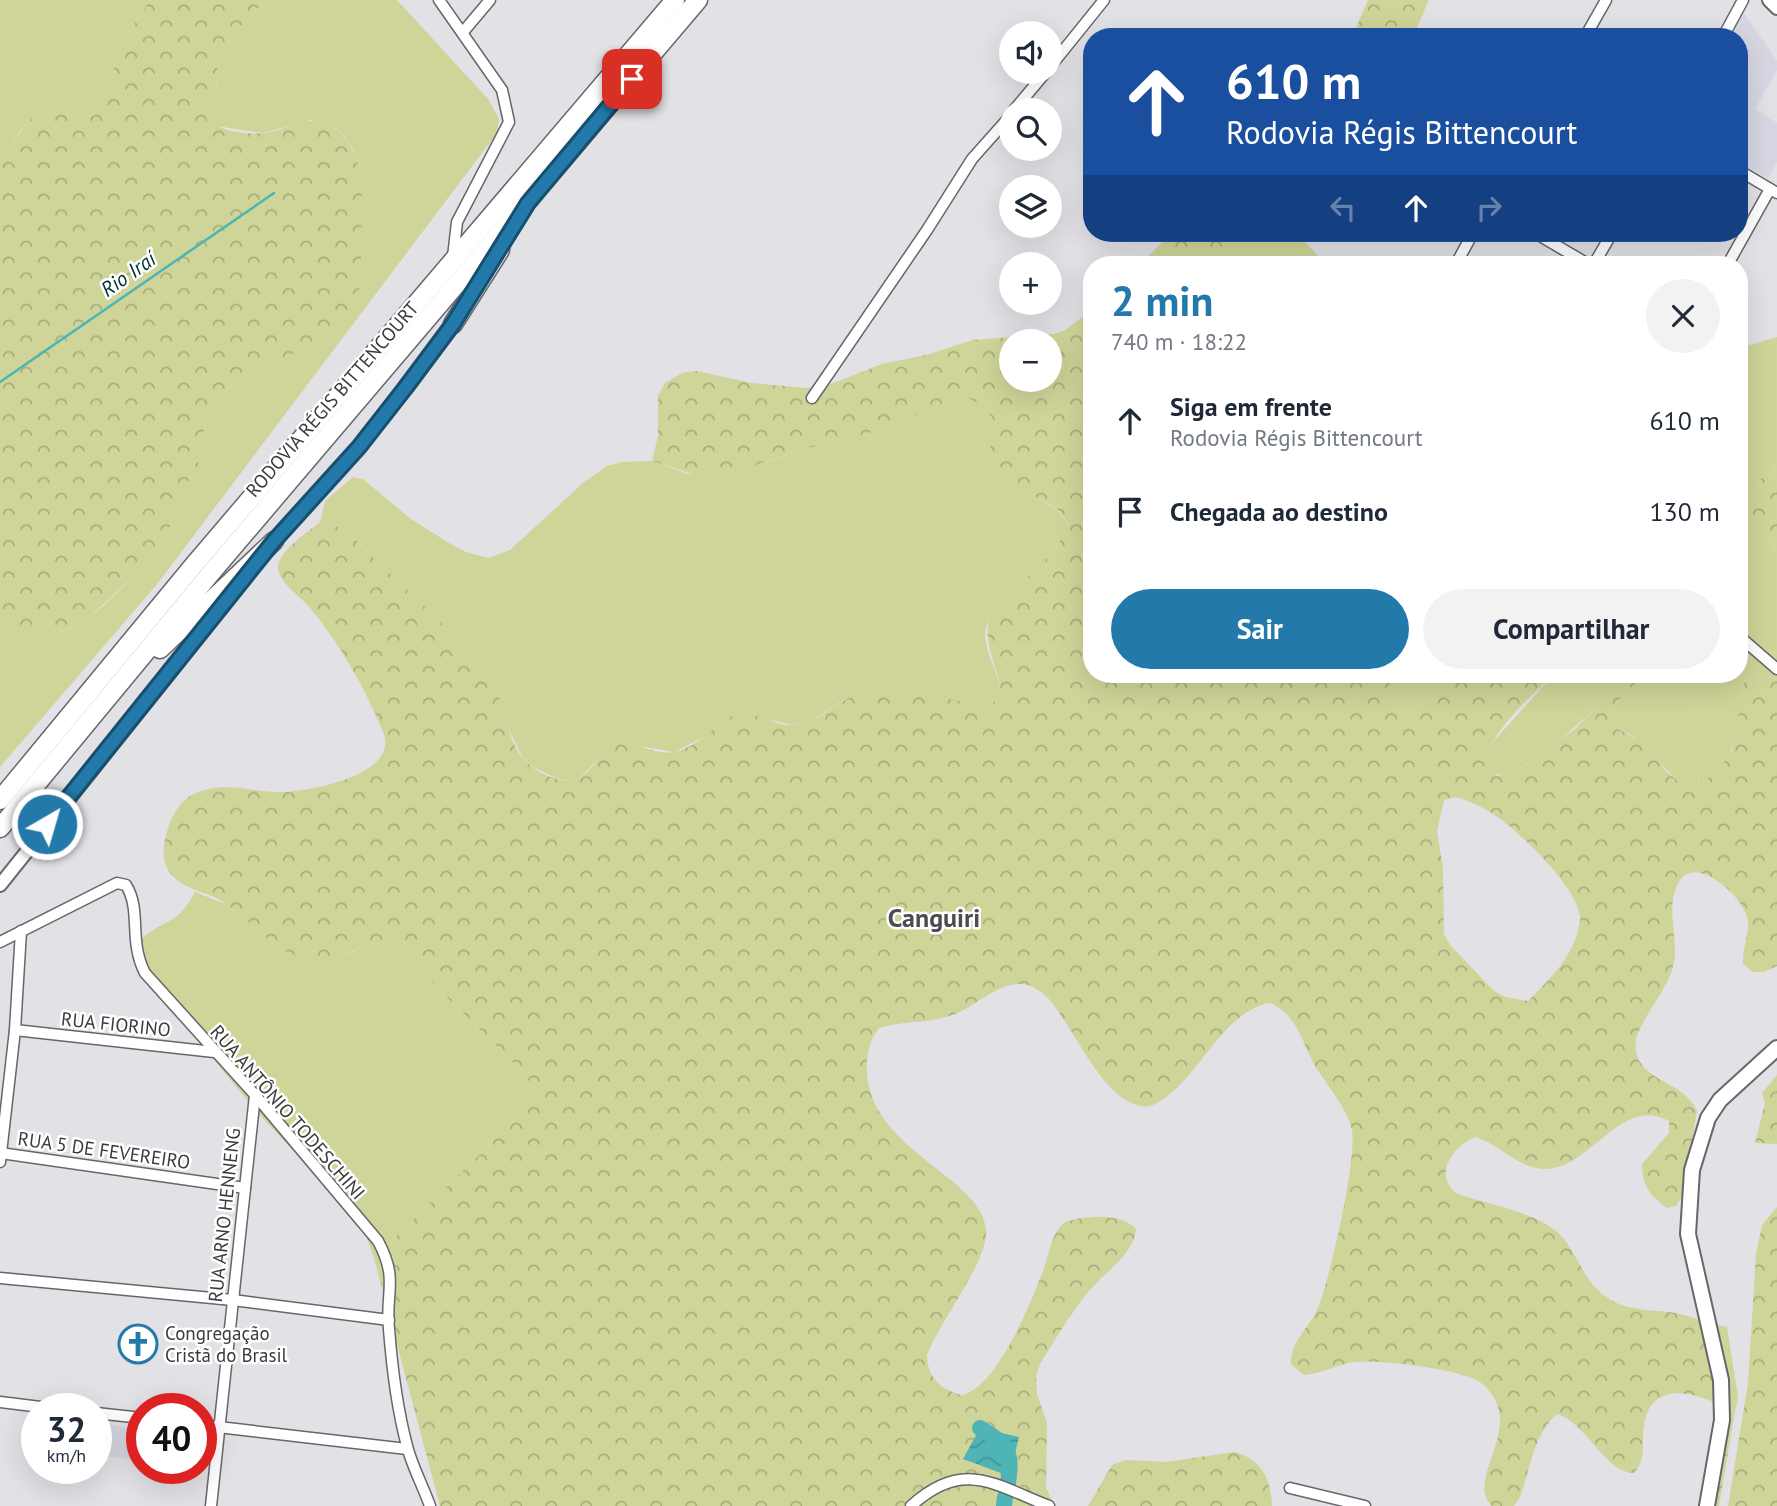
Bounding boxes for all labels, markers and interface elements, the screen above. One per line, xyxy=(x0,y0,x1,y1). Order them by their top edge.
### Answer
map controls xyxy=(999,21,1062,392)
button: sound xyxy=(999,21,1062,84)
pin xyxy=(602,49,662,109)
text: 610 m xyxy=(1226,49,1361,113)
icon: ahead xyxy=(1111,56,1202,147)
icon: arrive xyxy=(613,60,651,98)
button: search xyxy=(999,98,1062,161)
text: Rodovia Régis Bittencourt xyxy=(1226,111,1577,153)
button: layers xyxy=(999,175,1062,238)
icon: left xyxy=(1324,189,1362,227)
icon: ahead xyxy=(1397,189,1435,227)
icon: right xyxy=(1470,189,1508,227)
water label: Rio Iraí xyxy=(95,244,163,303)
button: + xyxy=(999,252,1062,315)
text: 2 min xyxy=(1111,273,1213,328)
button: close xyxy=(1646,279,1720,353)
street label: RODOVIA RÉGIS BITTENCOURT xyxy=(240,296,424,502)
text: 740 m · 18:22 xyxy=(1111,327,1247,356)
button: − xyxy=(999,329,1062,392)
text: Siga em frente xyxy=(1170,390,1332,423)
icon: ahead xyxy=(1111,402,1149,440)
text: 610 m xyxy=(1649,404,1720,437)
text: Rodovia Régis Bittencourt xyxy=(1170,423,1423,452)
icon: arrive xyxy=(1111,493,1149,531)
text: Chegada ao destino xyxy=(1170,495,1388,528)
text: 130 m xyxy=(1649,495,1720,528)
button: Sair xyxy=(1111,589,1409,669)
button: Compartilhar xyxy=(1423,589,1720,669)
position arrow xyxy=(10,787,84,861)
district label: Canguiri xyxy=(888,901,980,934)
street label: RUA FIORINO xyxy=(60,1006,172,1042)
street label: RUA ANTÔNIO TODESCHINI xyxy=(206,1020,370,1204)
street label: RUA 5 DE FEVEREIRO xyxy=(16,1126,192,1174)
street label: RUA ARNO HENNENG xyxy=(203,1127,245,1303)
place label: Congregação Cristã do Brasil xyxy=(165,1321,288,1367)
church icon: Congregação Cristã do Brasil xyxy=(117,1323,159,1365)
speed limit sign: 40 xyxy=(126,1393,217,1484)
text: 32 xyxy=(47,1406,86,1452)
text: km/h xyxy=(47,1444,86,1467)

